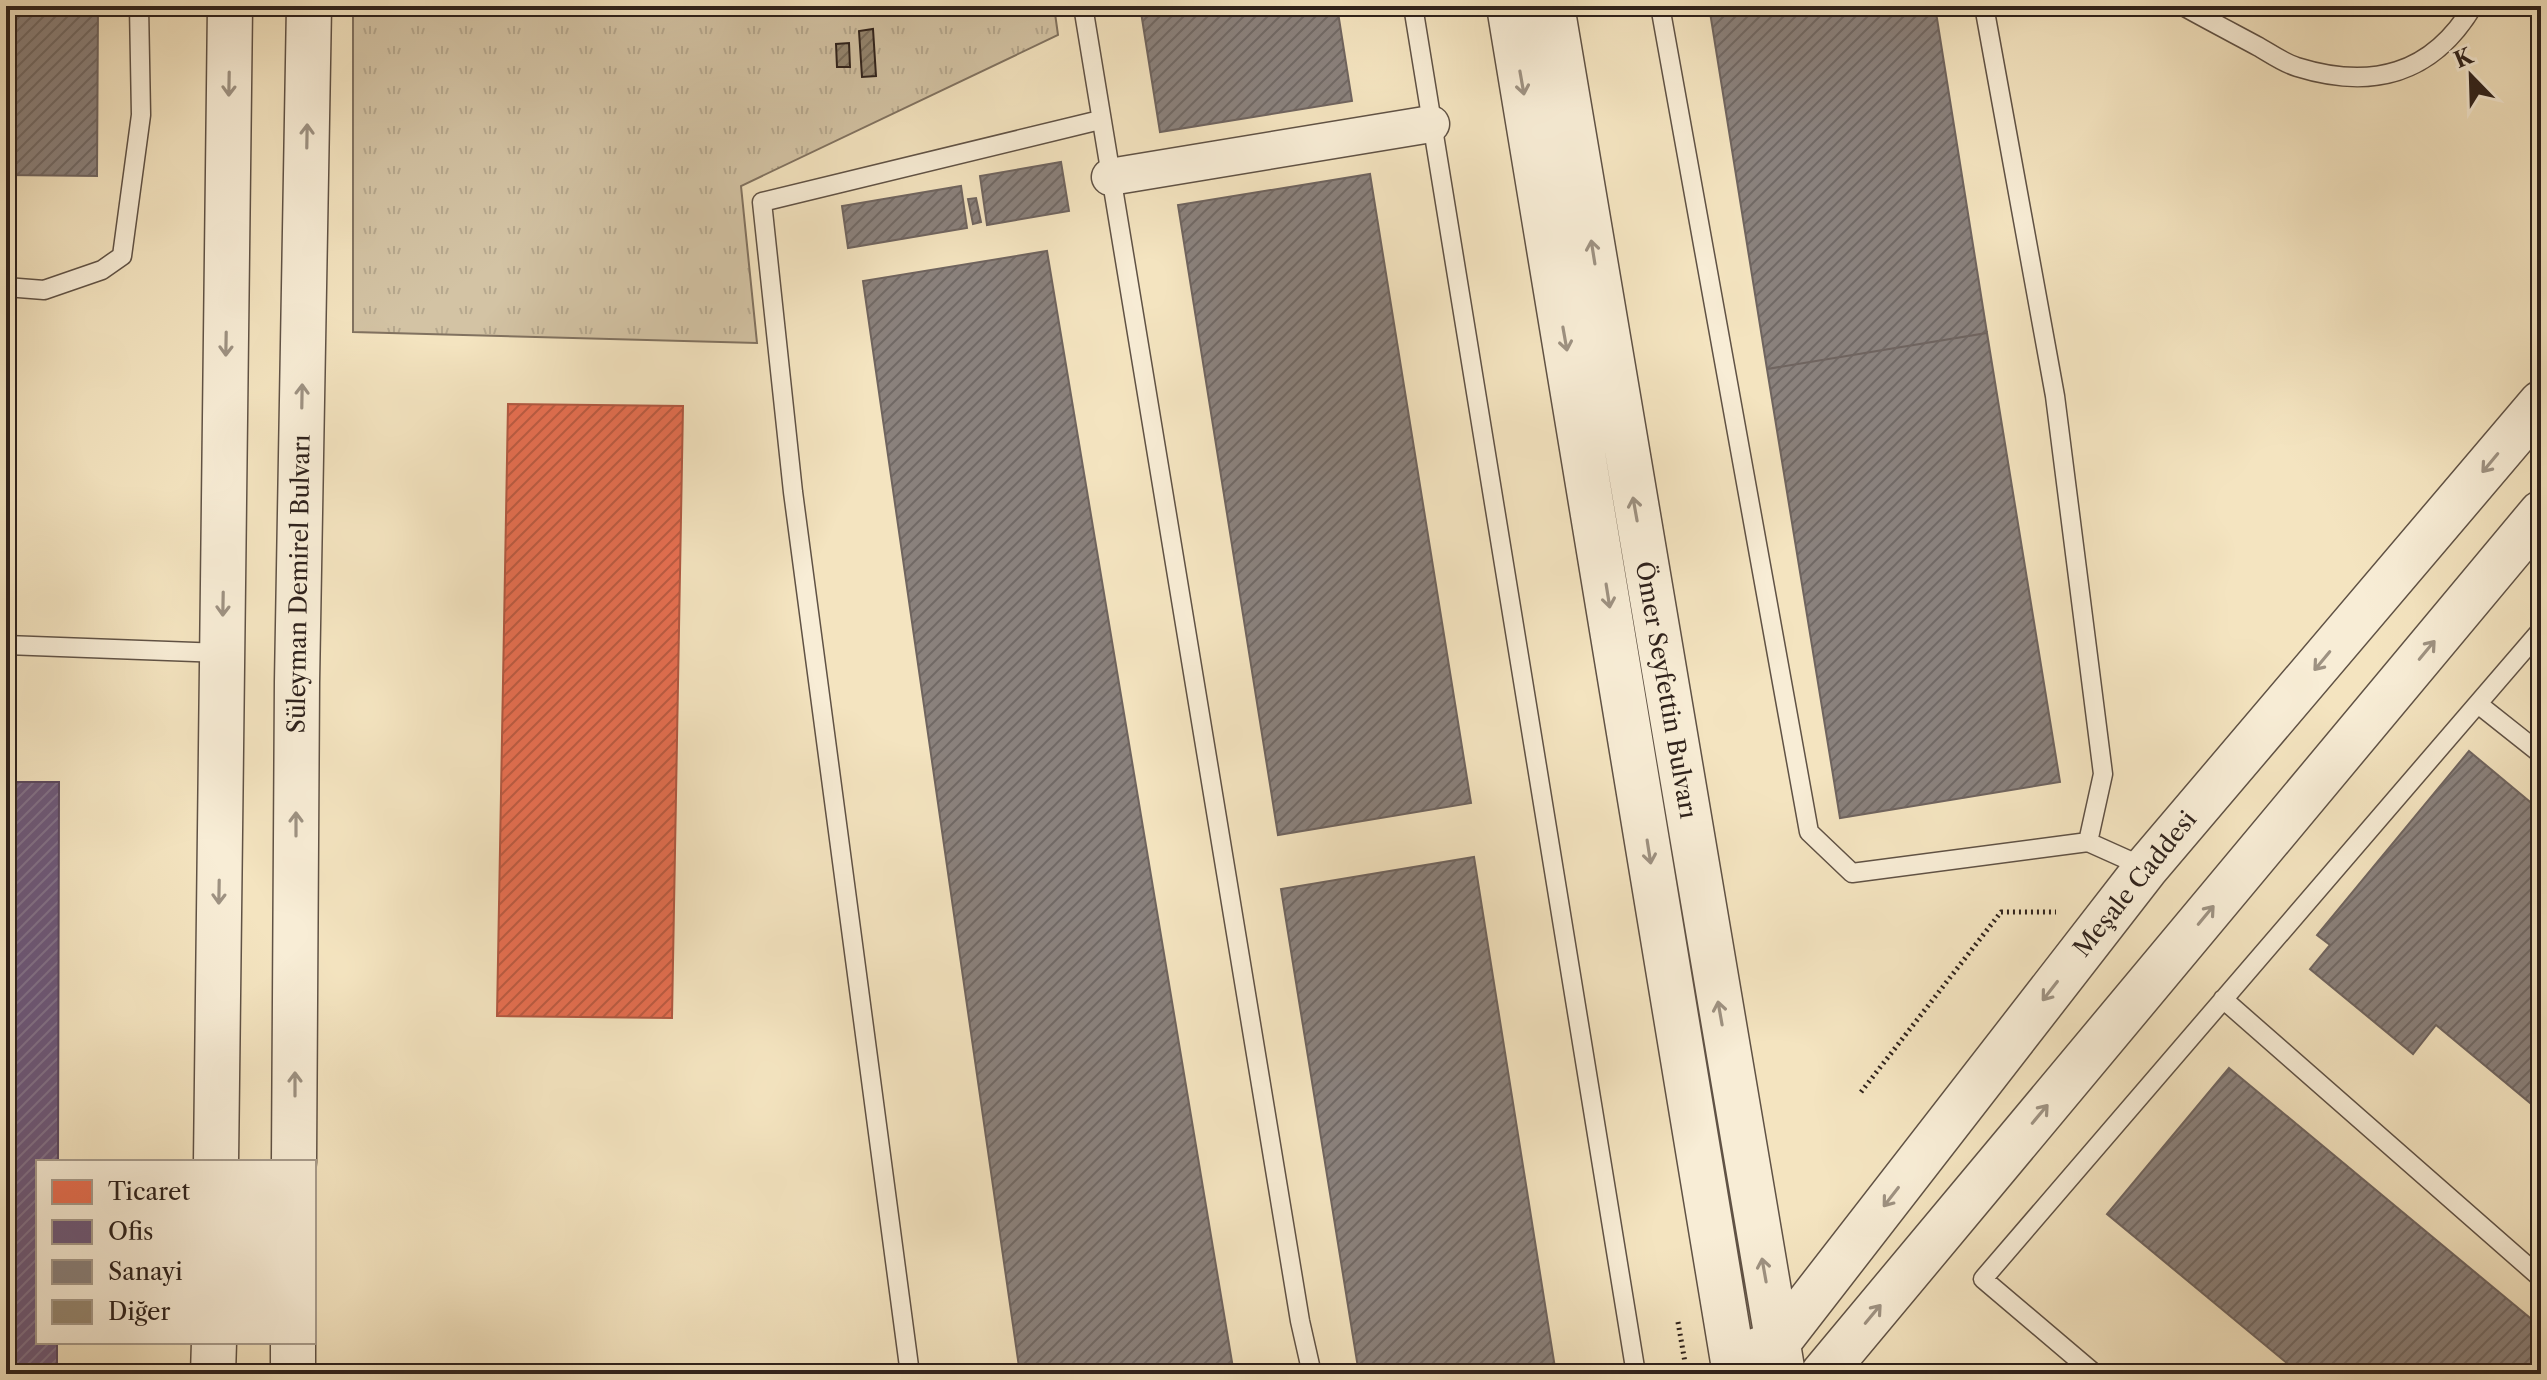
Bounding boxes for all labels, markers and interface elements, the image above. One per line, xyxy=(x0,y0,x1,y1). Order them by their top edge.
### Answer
north arrow xyxy=(2431,36,2511,116)
text: K xyxy=(2450,42,2478,74)
one-way arrow xyxy=(221,70,237,97)
one-way arrow xyxy=(1515,70,1530,95)
one-way arrow xyxy=(299,123,315,150)
one-way arrow xyxy=(1584,240,1599,265)
one-way arrow xyxy=(1559,326,1574,351)
one-way arrow xyxy=(218,330,234,357)
one-way arrow xyxy=(294,383,310,410)
street label: Süleyman Demirel Bulvarı xyxy=(281,434,316,734)
one-way arrow xyxy=(2482,452,2500,472)
one-way arrow xyxy=(1627,496,1642,522)
street label: Ömer Seyfettin Bulvarı xyxy=(1630,559,1703,821)
one-way arrow xyxy=(1601,583,1616,608)
one-way arrow xyxy=(215,590,230,617)
one-way arrow xyxy=(2418,641,2436,661)
one-way arrow xyxy=(2313,650,2331,670)
street label: Meşale Caddesi xyxy=(2067,805,2202,962)
one-way arrow xyxy=(288,811,304,838)
one-way arrow xyxy=(1643,839,1658,865)
one-way arrow xyxy=(211,878,227,905)
one-way arrow xyxy=(2197,905,2215,925)
one-way arrow xyxy=(2041,980,2059,1001)
one-way arrow xyxy=(1712,1001,1727,1027)
one-way arrow xyxy=(287,1071,302,1098)
one-way arrow xyxy=(2031,1105,2049,1125)
legend xyxy=(36,1160,316,1344)
text: Ticaret xyxy=(108,1177,190,1206)
one-way arrow xyxy=(1882,1186,1899,1207)
text: Ofis xyxy=(108,1217,154,1246)
text: Sanayi xyxy=(108,1257,183,1286)
one-way arrow xyxy=(1755,1258,1770,1283)
text: Diğer xyxy=(108,1297,171,1326)
one-way arrow xyxy=(1864,1304,1882,1325)

